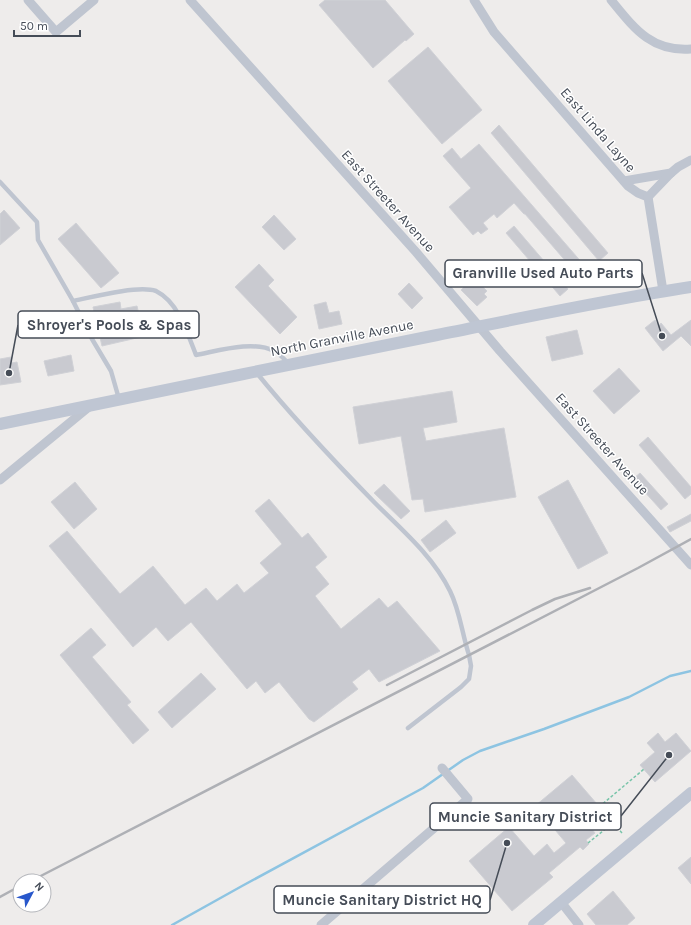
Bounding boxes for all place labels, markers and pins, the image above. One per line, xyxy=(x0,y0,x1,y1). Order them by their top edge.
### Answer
callout: Granville Used Auto Parts xyxy=(445,260,642,287)
callout: Shroyer's Pools & Spas xyxy=(18,311,199,338)
callout: Muncie Sanitary District xyxy=(430,803,621,830)
callout: Muncie Sanitary District HQ xyxy=(274,886,490,913)

